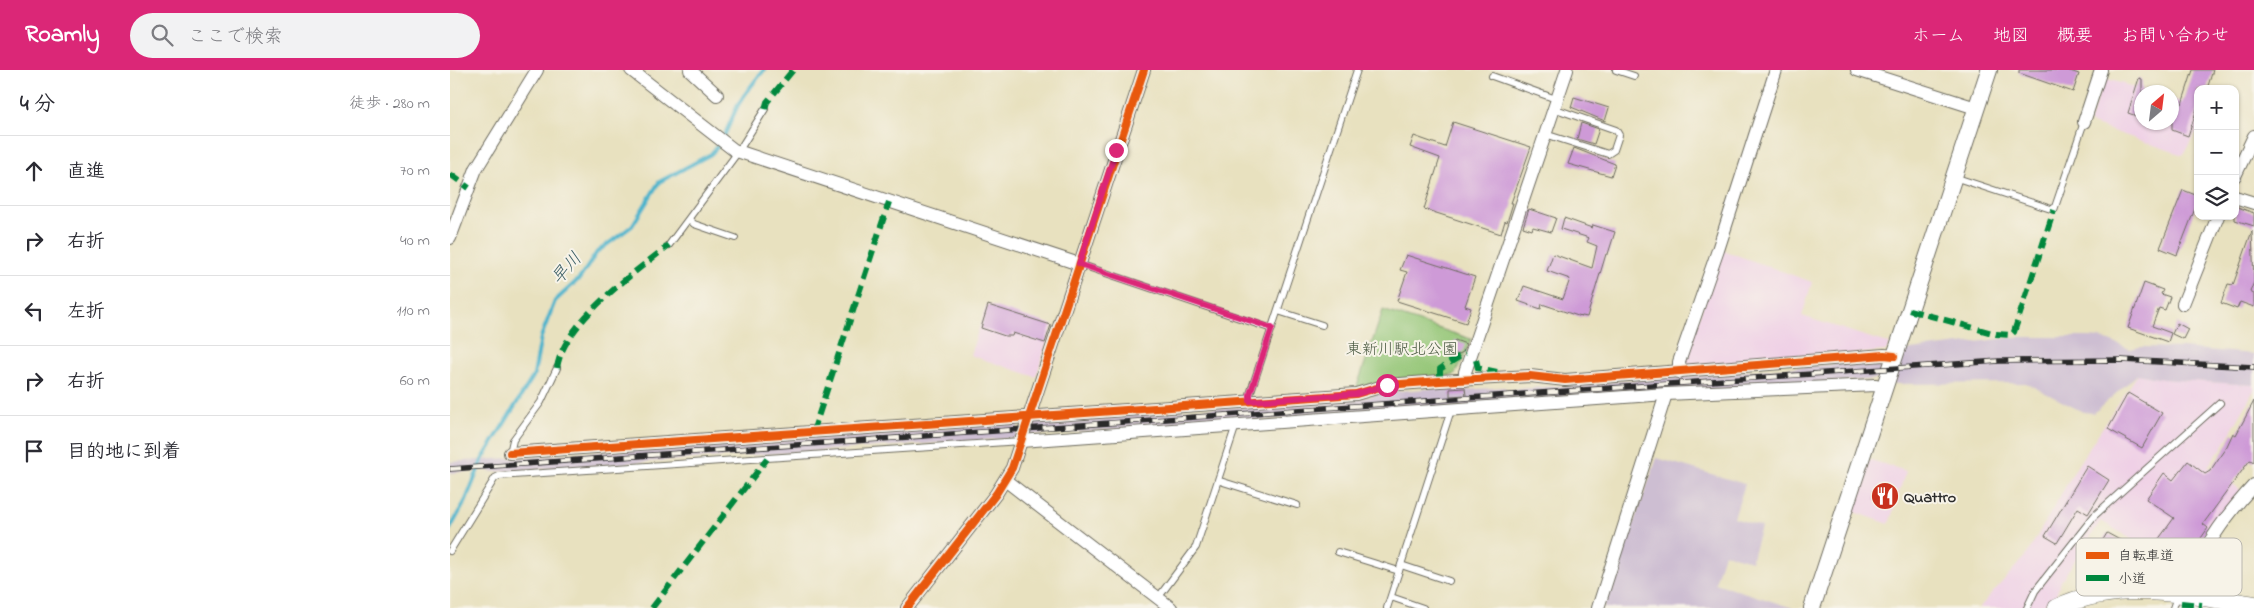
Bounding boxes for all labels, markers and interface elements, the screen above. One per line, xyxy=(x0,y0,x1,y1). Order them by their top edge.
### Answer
search box xyxy=(130,13,480,58)
text: Roamly xyxy=(25,18,100,53)
icon: search xyxy=(148,21,176,49)
text: ここで検索 xyxy=(188,24,283,51)
text: ホーム xyxy=(1912,24,1965,50)
text: 地図 xyxy=(1993,24,2029,50)
text: 概要 xyxy=(2057,24,2093,50)
text: お問い合わせ xyxy=(2121,24,2229,50)
north arrow xyxy=(2134,85,2179,130)
map controls xyxy=(2194,85,2239,220)
button: + xyxy=(2194,85,2239,130)
text: 4 分 xyxy=(20,90,55,120)
text: 徒歩 · 280 m xyxy=(349,92,430,116)
button: − xyxy=(2194,130,2239,175)
route end xyxy=(1105,139,1128,162)
icon: ahead xyxy=(20,157,48,185)
text: 直進 xyxy=(67,159,105,186)
text: 70 m xyxy=(400,159,430,183)
button: layers xyxy=(2194,175,2239,220)
icon: right xyxy=(20,227,48,255)
text: 右折 xyxy=(67,229,105,256)
text: 40 m xyxy=(400,229,430,253)
water label: 早川 xyxy=(546,247,589,291)
icon: left xyxy=(20,297,48,325)
text: 左折 xyxy=(67,299,105,326)
text: 110 m xyxy=(396,299,430,323)
park label: 東新川駅北公園 xyxy=(1346,338,1458,362)
icon: right xyxy=(20,367,48,395)
text: 右折 xyxy=(67,369,105,396)
text: 60 m xyxy=(400,369,430,393)
route start xyxy=(1376,374,1399,397)
icon: arrive xyxy=(20,437,48,465)
text: 目的地に到着 xyxy=(67,439,181,466)
restaurant icon: Quattro xyxy=(1870,481,1900,511)
place label: Quattro xyxy=(1904,486,1956,510)
legend xyxy=(2076,538,2242,596)
text: 自転車道 xyxy=(2118,546,2174,567)
text: 小道 xyxy=(2118,569,2146,590)

